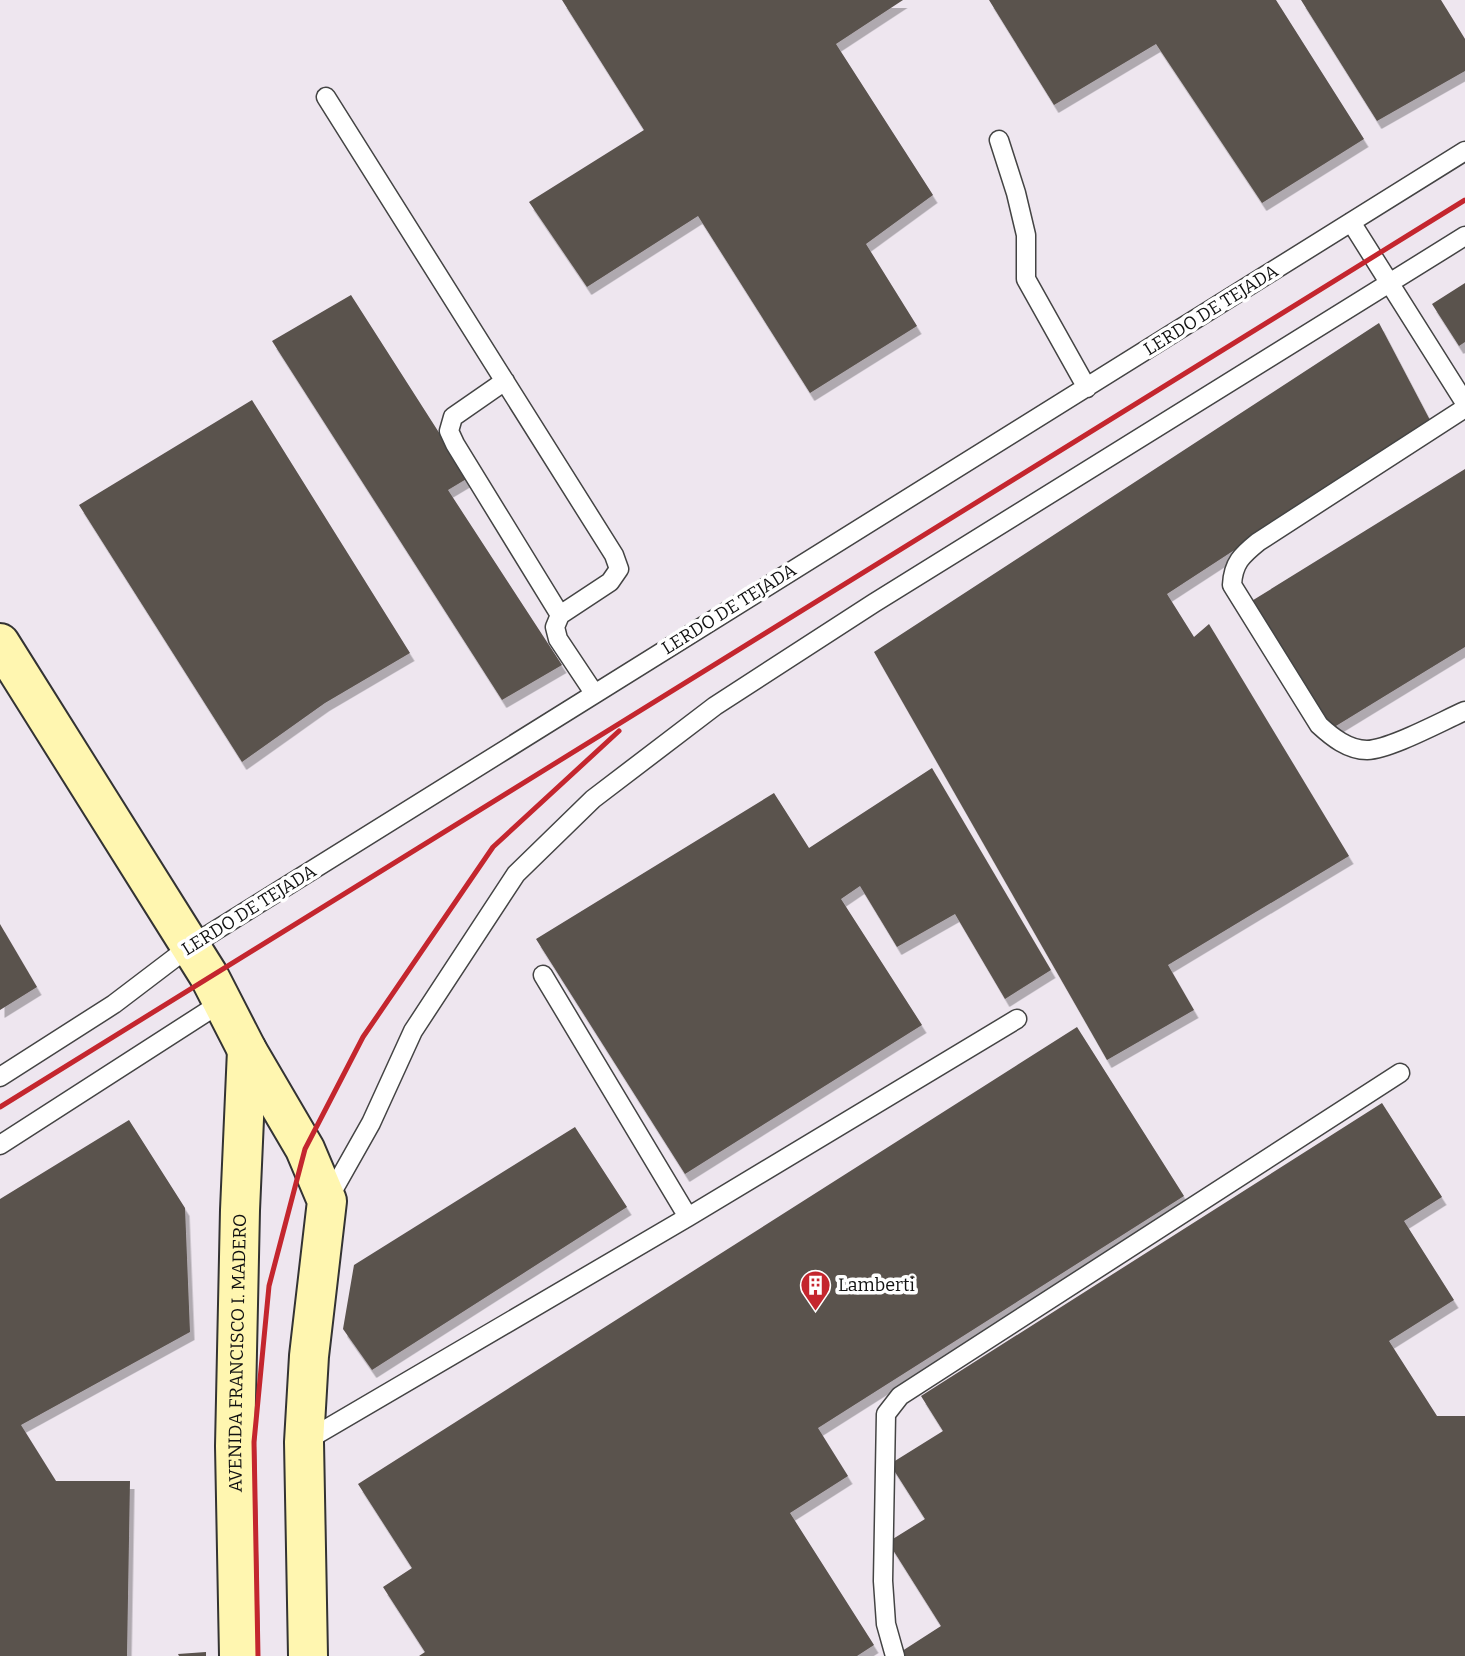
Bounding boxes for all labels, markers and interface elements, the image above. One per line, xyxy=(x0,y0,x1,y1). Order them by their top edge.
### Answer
street label: LERDO DE TEJADA xyxy=(1140,260,1282,360)
street label: LERDO DE TEJADA xyxy=(658,559,800,659)
street label: LERDO DE TEJADA xyxy=(178,860,320,960)
street label: AVENIDA FRANCISCO I. MADERO xyxy=(224,1213,251,1493)
building icon: Lamberti xyxy=(798,1268,832,1312)
place label: Lamberti xyxy=(838,1274,915,1296)

